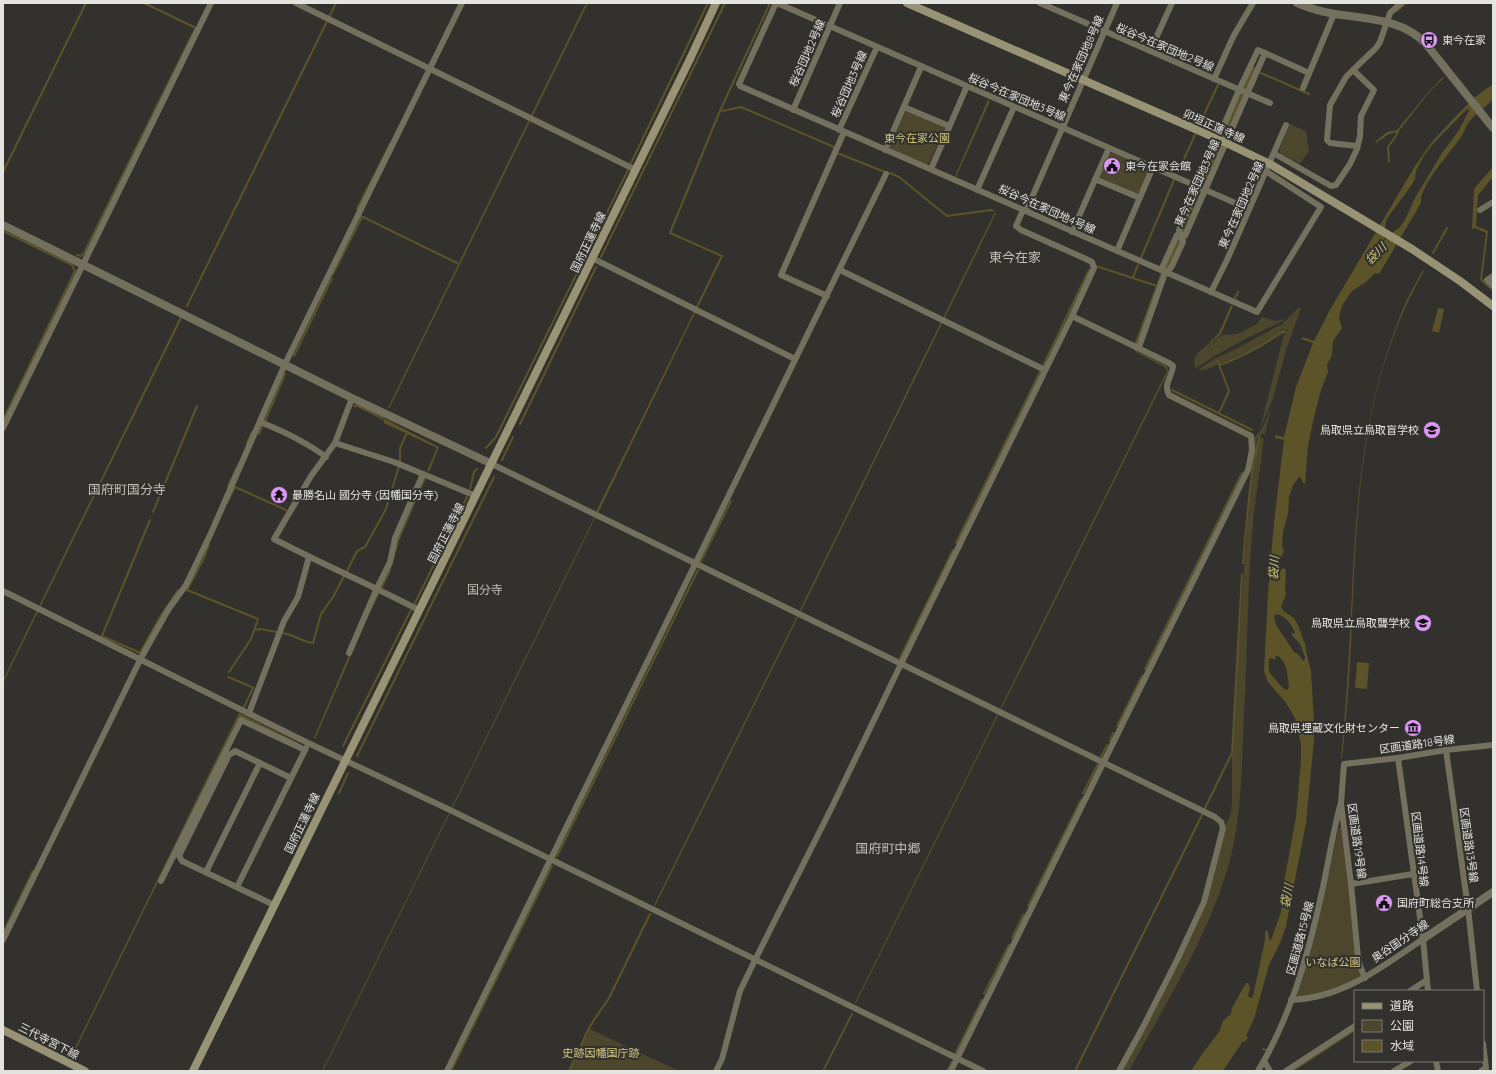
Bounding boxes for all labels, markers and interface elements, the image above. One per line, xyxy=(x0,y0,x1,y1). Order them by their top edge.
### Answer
street label: 東今在家団地8号線 xyxy=(1055,13,1107,105)
street label: 桜谷団地2号線 xyxy=(786,17,828,89)
street label: 桜谷今在家団地2号線 xyxy=(1114,20,1216,74)
bus stop icon: 東今在家 xyxy=(1419,30,1439,50)
place label: 東今在家 xyxy=(1442,33,1486,47)
street label: 桜谷団地3号線 xyxy=(828,48,870,120)
street label: 桜谷今在家団地3号線 xyxy=(966,70,1068,124)
street label: 卯垣正蓮寺線 xyxy=(1181,106,1247,146)
park label: 東今在家公園 xyxy=(884,131,950,145)
street label: 東今在家団地3号線 xyxy=(1172,137,1222,229)
public building icon: 東今在家会館 xyxy=(1102,156,1122,176)
place label: 東今在家会館 xyxy=(1125,159,1191,173)
street label: 東今在家団地2号線 xyxy=(1215,159,1267,251)
street label: 桜谷今在家団地4号線 xyxy=(996,181,1098,237)
street label: 国府正蓮寺線 xyxy=(567,209,609,275)
water label: 袋川 xyxy=(1362,238,1391,267)
district label: 東今在家 xyxy=(989,249,1041,265)
school or university icon: 鳥取県立鳥取盲学校 xyxy=(1422,420,1442,440)
place label: 鳥取県立鳥取盲学校 xyxy=(1320,423,1419,437)
district label: 国府町国分寺 xyxy=(88,481,166,497)
temple icon: 最勝名山 國分寺 (因幡国分寺) xyxy=(269,485,289,505)
place label: 最勝名山 國分寺 (因幡国分寺) xyxy=(292,488,438,502)
street label: 国府正蓮寺線 xyxy=(425,500,467,566)
water label: 袋川 xyxy=(1265,553,1282,580)
district label: 国分寺 xyxy=(467,582,503,597)
school or university icon: 鳥取県立鳥取聾学校 xyxy=(1413,613,1433,633)
place label: 鳥取県立鳥取聾学校 xyxy=(1311,616,1410,630)
museum icon: 鳥取県埋蔵文化財センター xyxy=(1403,718,1423,738)
place label: 鳥取県埋蔵文化財センター xyxy=(1268,721,1400,735)
street label: 区画道路18号線 xyxy=(1378,732,1456,756)
street label: 国府正蓮寺線 xyxy=(281,790,323,856)
street label: 区画道路19号線 xyxy=(1345,802,1369,880)
street label: 区画道路13号線 xyxy=(1457,806,1481,884)
street label: 区画道路14号線 xyxy=(1408,811,1432,887)
district label: 国府町中郷 xyxy=(855,840,921,856)
water label: 袋川 xyxy=(1277,881,1297,909)
public building icon: 国府町総合支所 xyxy=(1374,893,1394,913)
place label: 国府町総合支所 xyxy=(1397,896,1475,910)
street label: 区画道路15号線 xyxy=(1283,899,1317,977)
street label: 奥谷国分寺線 xyxy=(1369,917,1431,965)
park label: いなば公園 xyxy=(1306,955,1361,969)
legend xyxy=(1354,990,1484,1062)
text: 道路 xyxy=(1390,998,1414,1013)
text: 公園 xyxy=(1390,1018,1414,1033)
street label: 三代寺宮下線 xyxy=(16,1020,82,1062)
text: 水域 xyxy=(1390,1038,1414,1053)
park label: 史跡因幡国庁跡 xyxy=(563,1046,640,1060)

